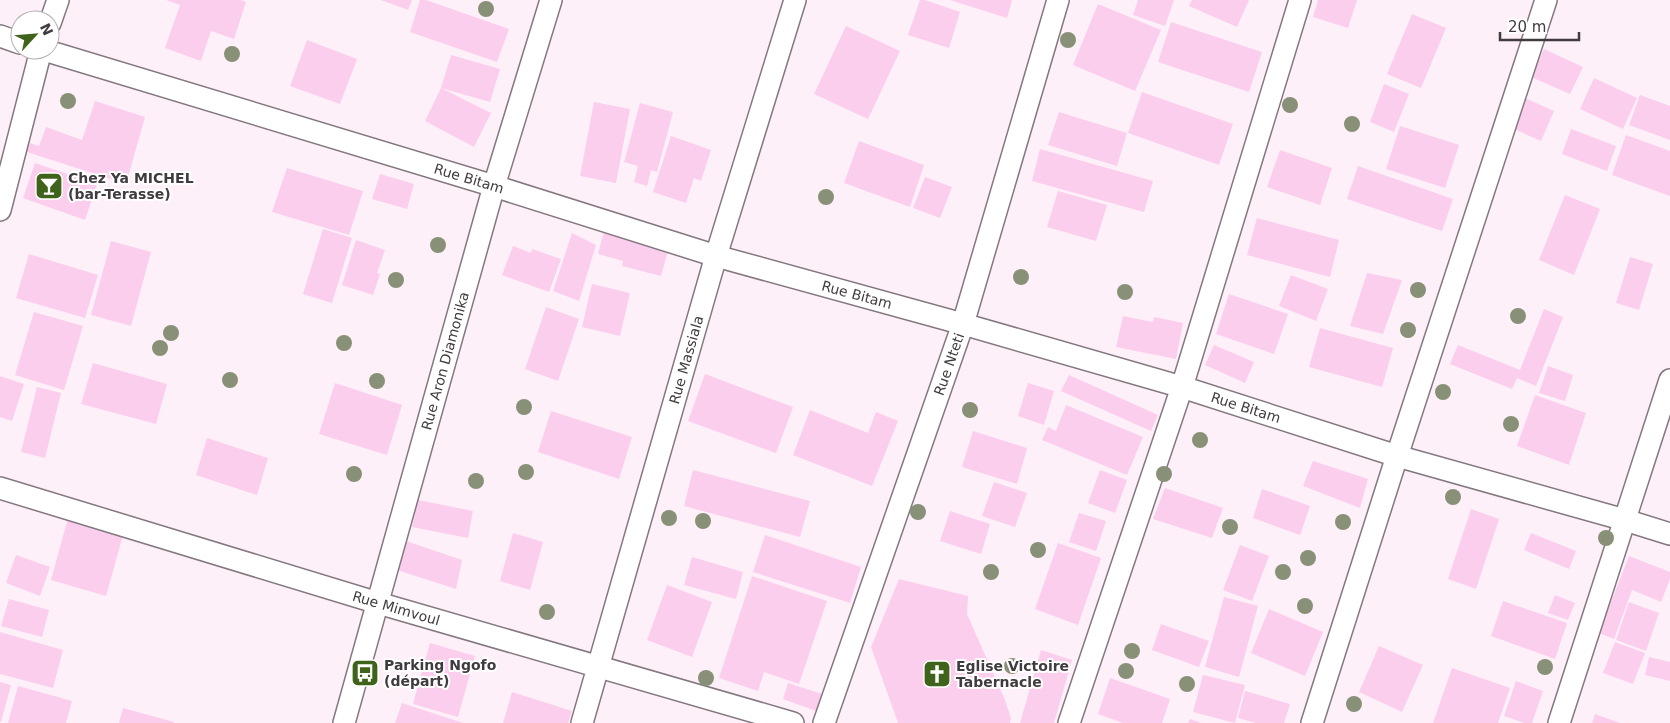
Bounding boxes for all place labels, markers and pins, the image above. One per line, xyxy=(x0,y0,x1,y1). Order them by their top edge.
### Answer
place label: Chez Ya MICHEL (bar-Terasse) xyxy=(68,170,194,202)
bar icon: Chez Ya MICHEL (bar-Terasse) xyxy=(34,171,64,201)
place label: Parking Ngofo (départ) xyxy=(384,657,497,689)
bus stop icon: Parking Ngofo (départ) xyxy=(350,658,380,688)
place label: Eglise Victoire Tabernacle xyxy=(956,658,1069,690)
church icon: Eglise Victoire Tabernacle xyxy=(922,659,952,689)

